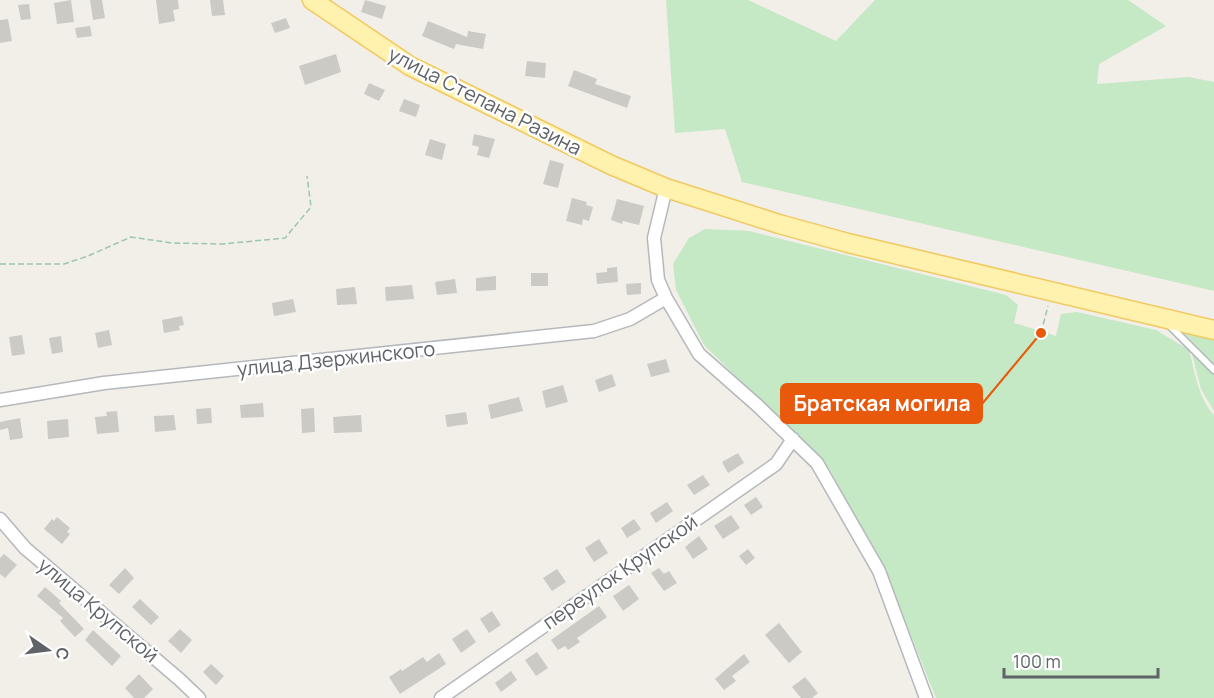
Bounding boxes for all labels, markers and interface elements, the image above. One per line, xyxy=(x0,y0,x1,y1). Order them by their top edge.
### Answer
street label: улица Степана Разина xyxy=(384,40,587,161)
street label: улица Дзержинского xyxy=(235,335,437,382)
callout: Братская могила xyxy=(781,384,982,423)
text: Братская могила xyxy=(793,389,971,417)
street label: переулок Крупской xyxy=(537,508,702,635)
street label: улица Крупской xyxy=(32,551,164,668)
north arrow xyxy=(18,620,78,680)
scale bar xyxy=(1004,641,1158,679)
text: С xyxy=(50,645,75,662)
text: 100 m xyxy=(1013,649,1061,673)

